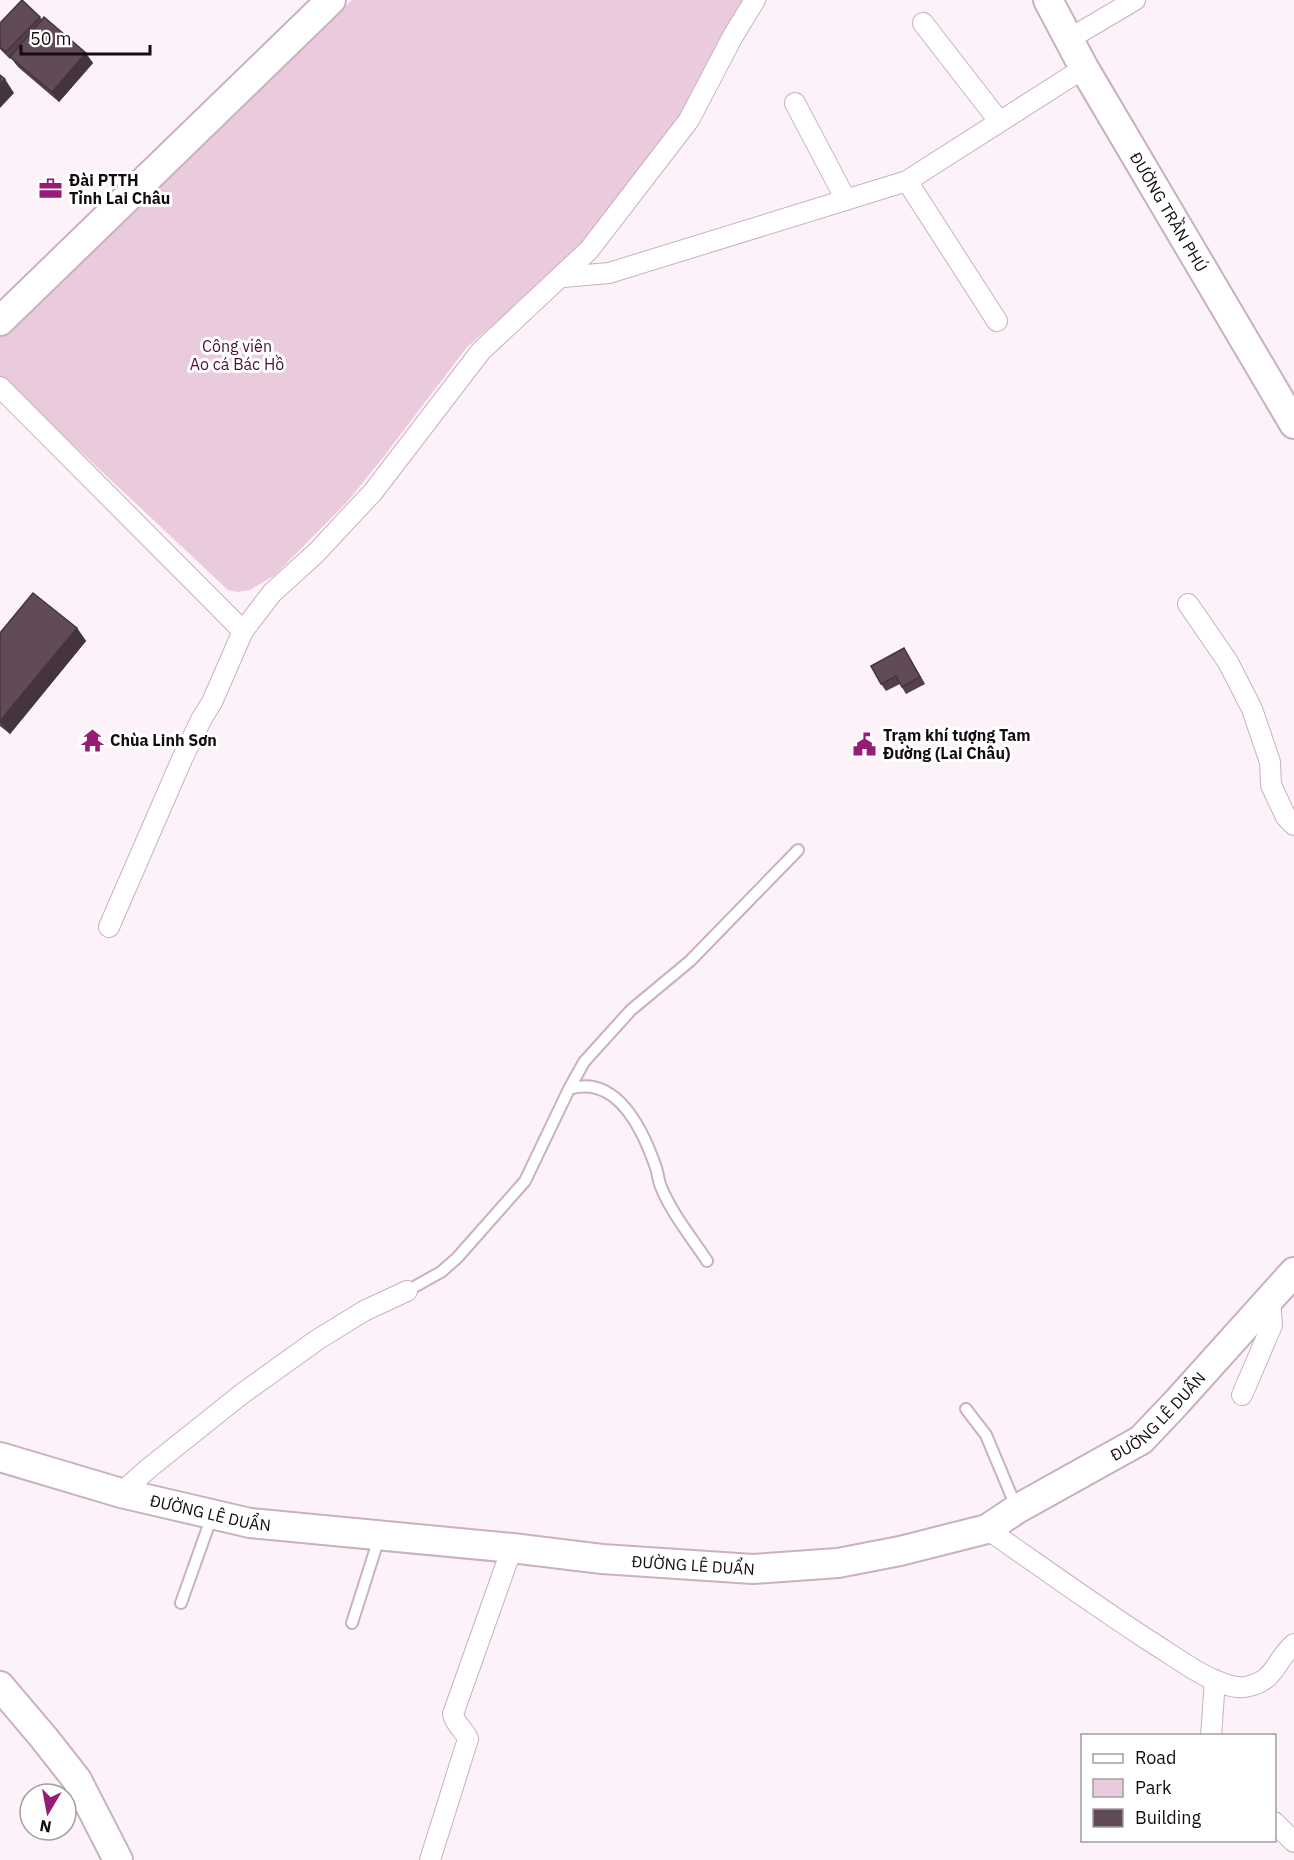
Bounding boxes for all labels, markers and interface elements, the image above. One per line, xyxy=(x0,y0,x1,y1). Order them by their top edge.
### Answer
scale bar xyxy=(21,18,150,56)
text: 50 m xyxy=(30,27,72,50)
street label: ĐƯỜNG TRẦN PHÚ xyxy=(1126,148,1213,275)
place label: Đài PTTH Tỉnh Lai Châu xyxy=(69,170,170,208)
office icon: Đài PTTH Tỉnh Lai Châu xyxy=(38,176,64,202)
park label: Công viên Ao cá Bác Hồ xyxy=(190,336,284,374)
place label: Trạm khí tượng Tam Đường (Lai Châu) xyxy=(883,725,1031,763)
temple icon: Chùa Linh Sơn xyxy=(79,727,105,753)
place label: Chùa Linh Sơn xyxy=(110,730,217,750)
public building icon: Trạm khí tượng Tam Đường (Lai Châu) xyxy=(852,731,878,757)
street label: ĐƯỜNG LÊ DUẨN xyxy=(1107,1368,1209,1465)
street label: ĐƯỜNG LÊ DUẨN xyxy=(148,1490,272,1535)
street label: ĐƯỜNG LÊ DUẨN xyxy=(631,1551,755,1579)
legend xyxy=(1081,1734,1276,1842)
text: Road xyxy=(1135,1746,1176,1769)
text: Park xyxy=(1135,1776,1172,1799)
north arrow xyxy=(18,1782,78,1842)
text: Building xyxy=(1135,1806,1202,1829)
text: N xyxy=(38,1816,53,1838)

